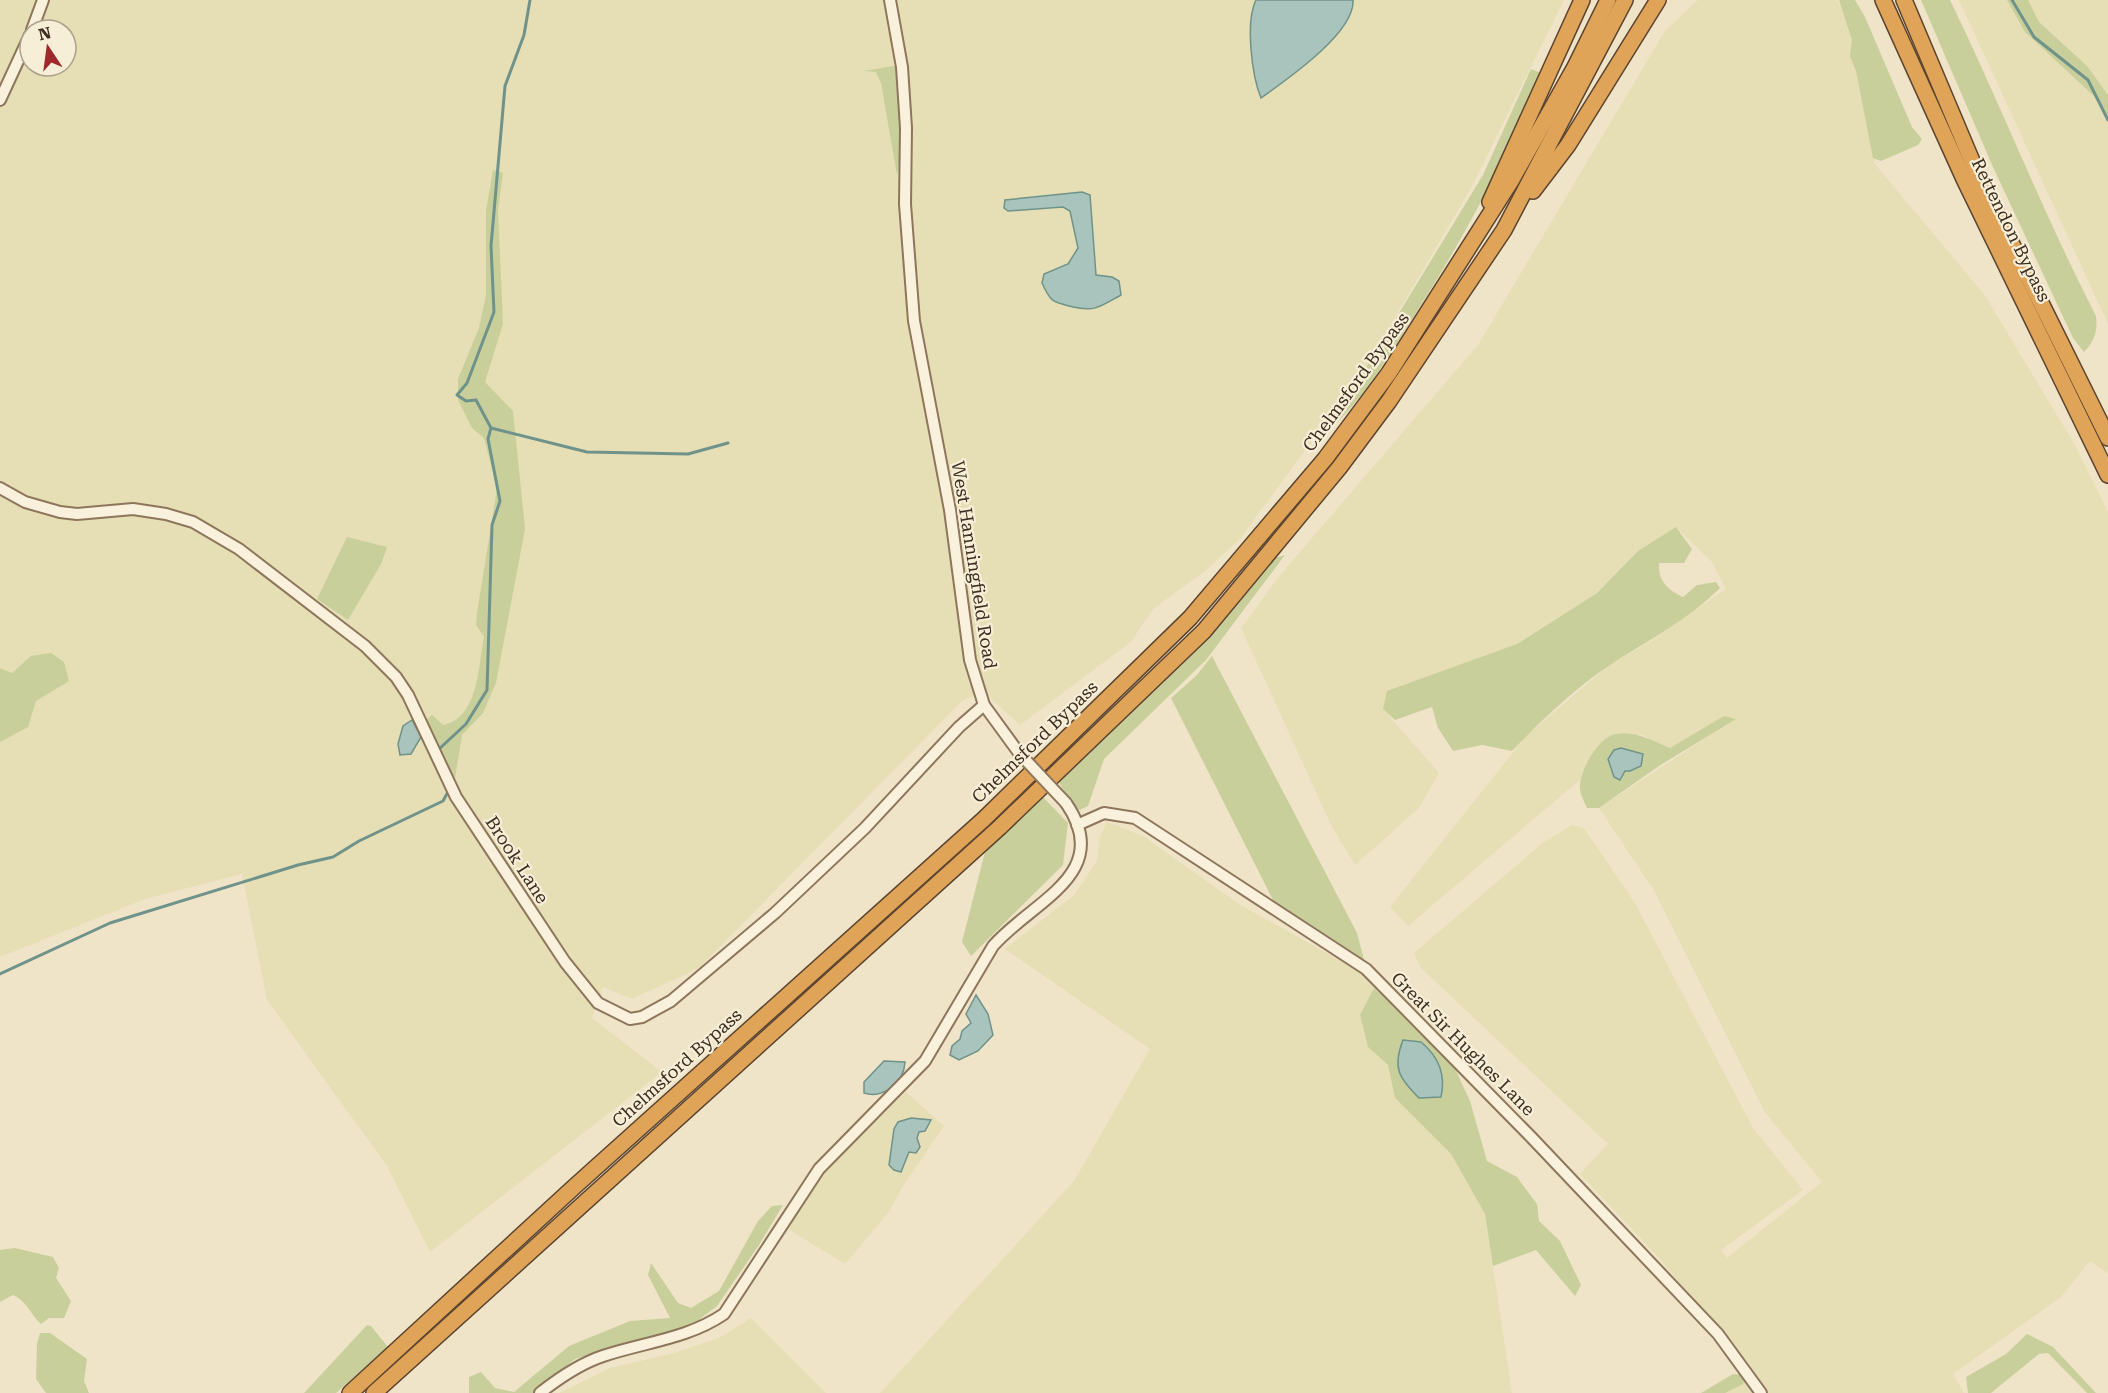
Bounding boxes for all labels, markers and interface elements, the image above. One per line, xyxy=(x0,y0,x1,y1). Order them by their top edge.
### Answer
north arrow xyxy=(18,18,78,78)
text: N xyxy=(37,23,53,45)
street label: Rettendon Bypass xyxy=(1968,155,2055,305)
street label: Chelmsford Bypass xyxy=(1298,308,1413,455)
street label: West Hanningfield Road xyxy=(948,459,1001,671)
street label: Chelmsford Bypass xyxy=(967,676,1102,807)
street label: Brook Lane xyxy=(481,812,553,907)
street label: Great Sir Hughes Lane xyxy=(1387,967,1540,1120)
street label: Chelmsford Bypass xyxy=(608,1004,746,1131)

